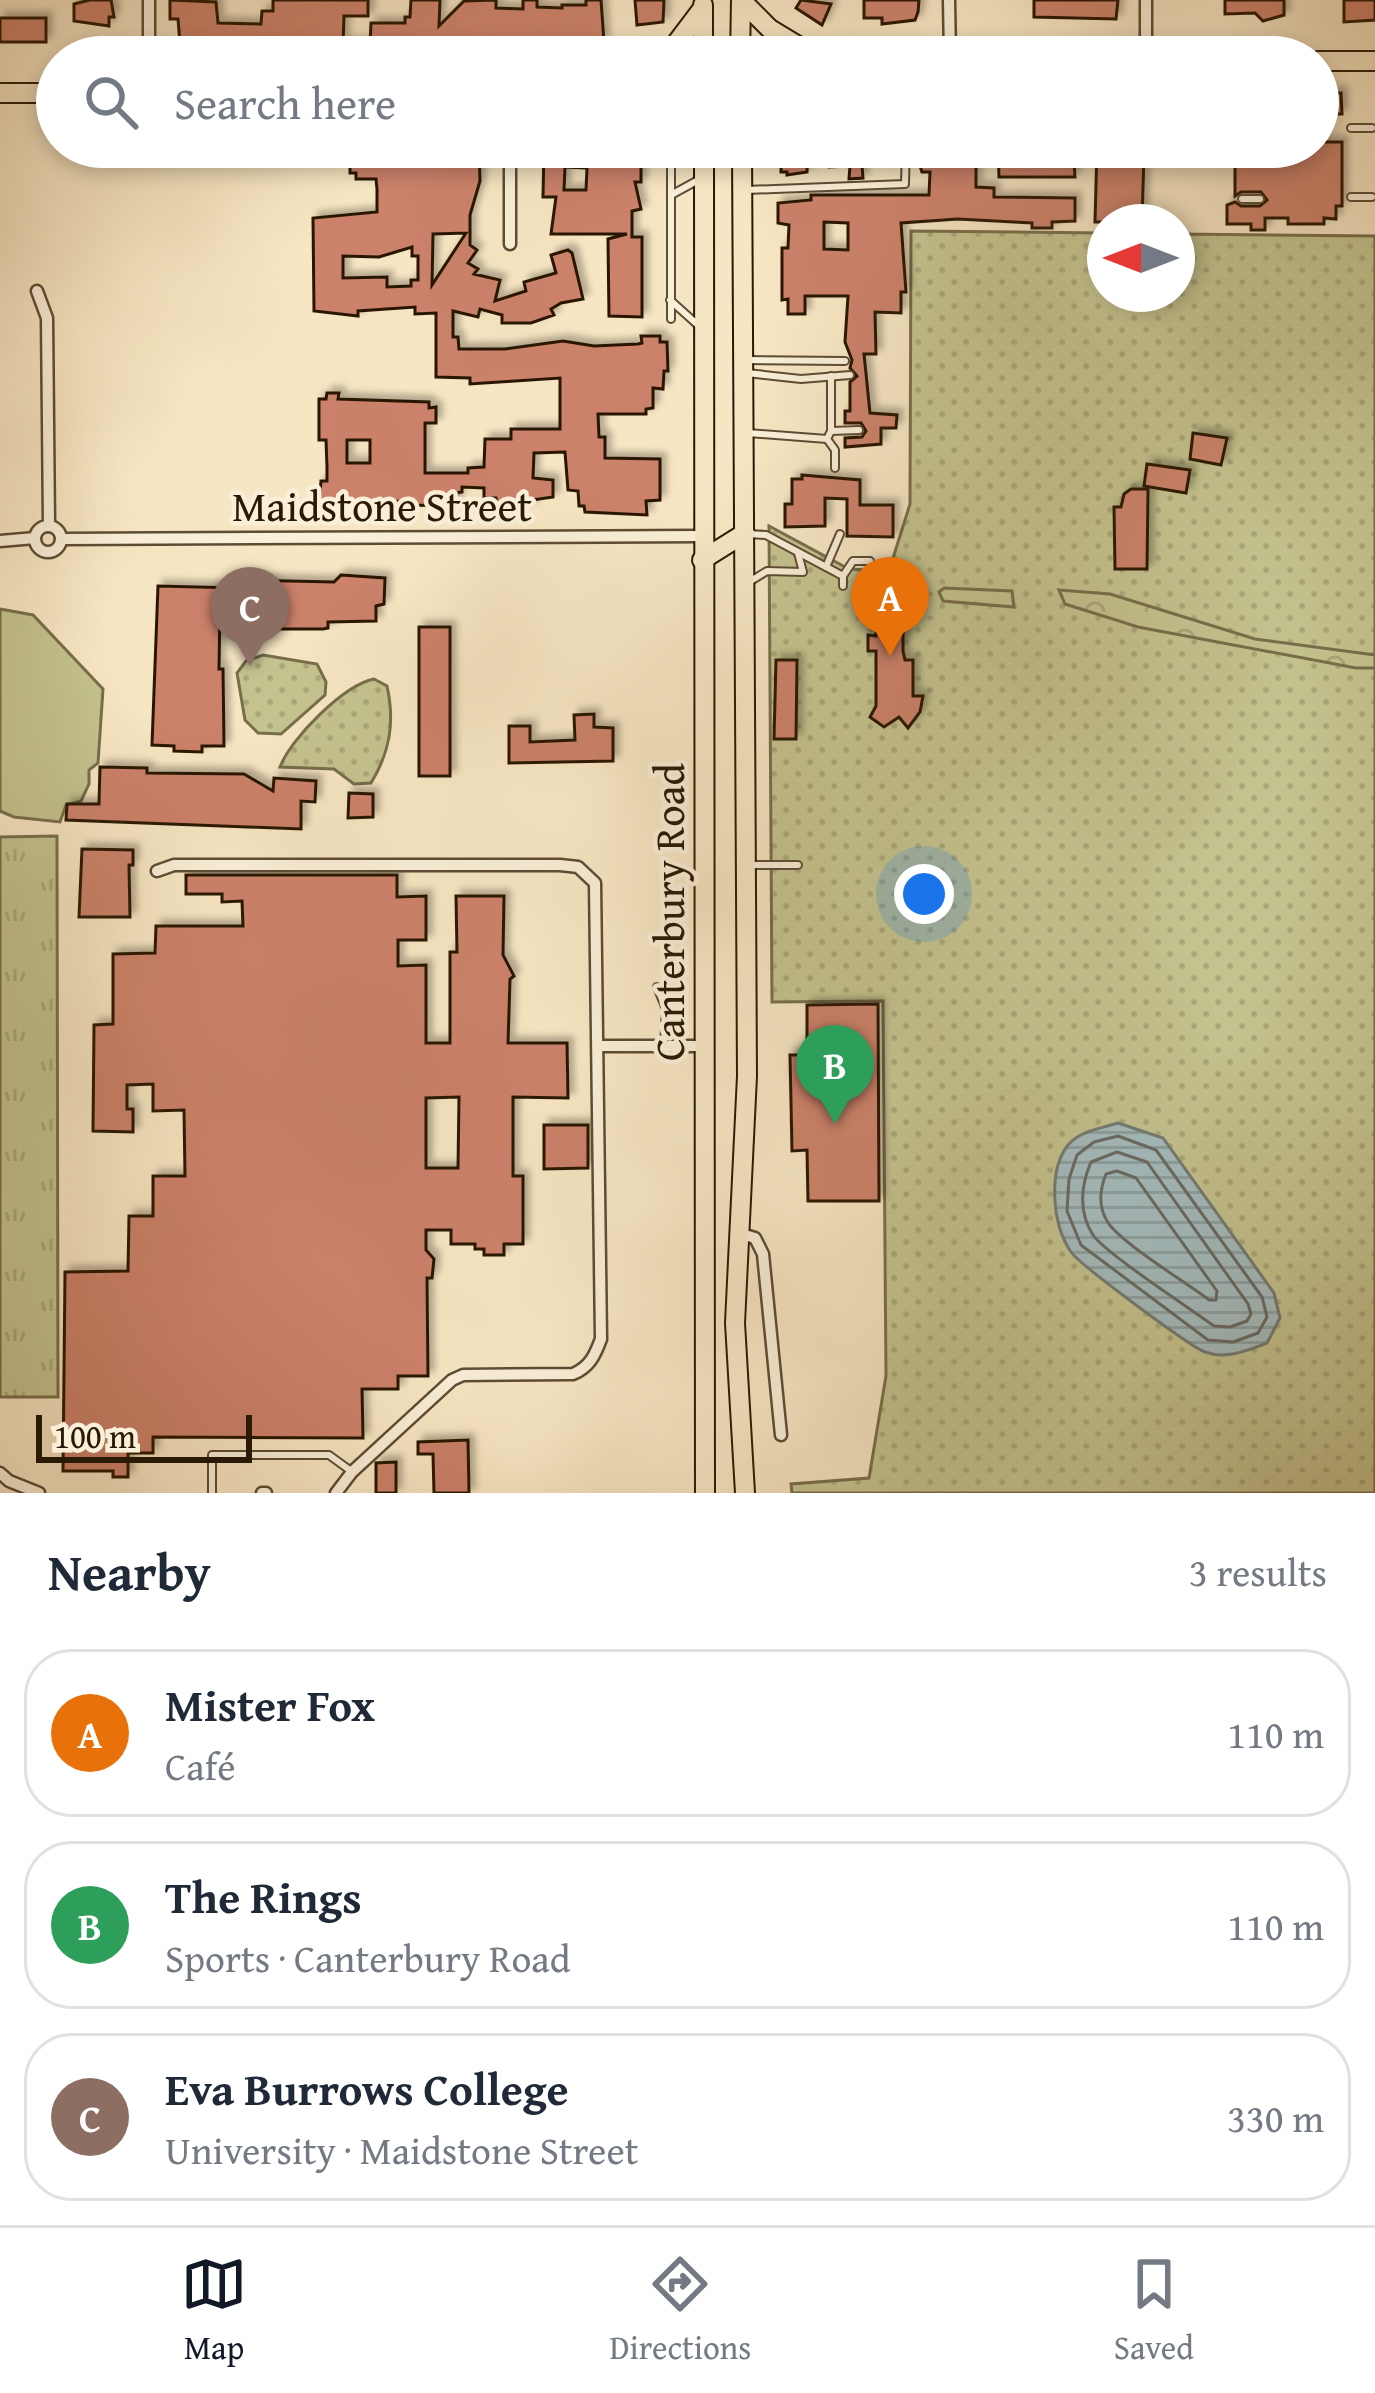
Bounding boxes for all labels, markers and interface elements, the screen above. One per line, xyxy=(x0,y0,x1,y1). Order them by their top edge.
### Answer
search box xyxy=(36,36,1339,168)
icon: search xyxy=(78,69,144,135)
text: Search here xyxy=(174,70,396,135)
north arrow xyxy=(1087,204,1195,312)
street label: Maidstone Street xyxy=(232,475,532,536)
pin: A xyxy=(851,557,929,656)
pin: C xyxy=(211,567,289,666)
street label: Canterbury Road xyxy=(638,762,699,1061)
your location xyxy=(894,864,954,924)
pin: B xyxy=(796,1025,874,1124)
scale bar xyxy=(36,1409,252,1462)
text: 100 m xyxy=(54,1412,136,1460)
text: Nearby xyxy=(48,1534,211,1609)
text: 3 results xyxy=(1189,1543,1327,1600)
text: Mister Fox xyxy=(165,1672,375,1737)
text: A xyxy=(78,1705,102,1762)
text: 110 m xyxy=(1227,1705,1324,1762)
text: Café xyxy=(165,1737,235,1794)
text: The Rings xyxy=(165,1864,362,1929)
text: B xyxy=(78,1897,102,1954)
text: 110 m xyxy=(1227,1897,1324,1954)
text: Sports · Canterbury Road xyxy=(165,1929,571,1986)
text: Eva Burrows College xyxy=(165,2056,569,2121)
text: C xyxy=(79,2089,101,2146)
text: 330 m xyxy=(1227,2089,1324,2146)
text: University · Maidstone Street xyxy=(165,2121,638,2178)
tab: Map xyxy=(181,2251,247,2371)
tab: Directions xyxy=(610,2251,751,2371)
tab: Saved xyxy=(1114,2251,1194,2371)

